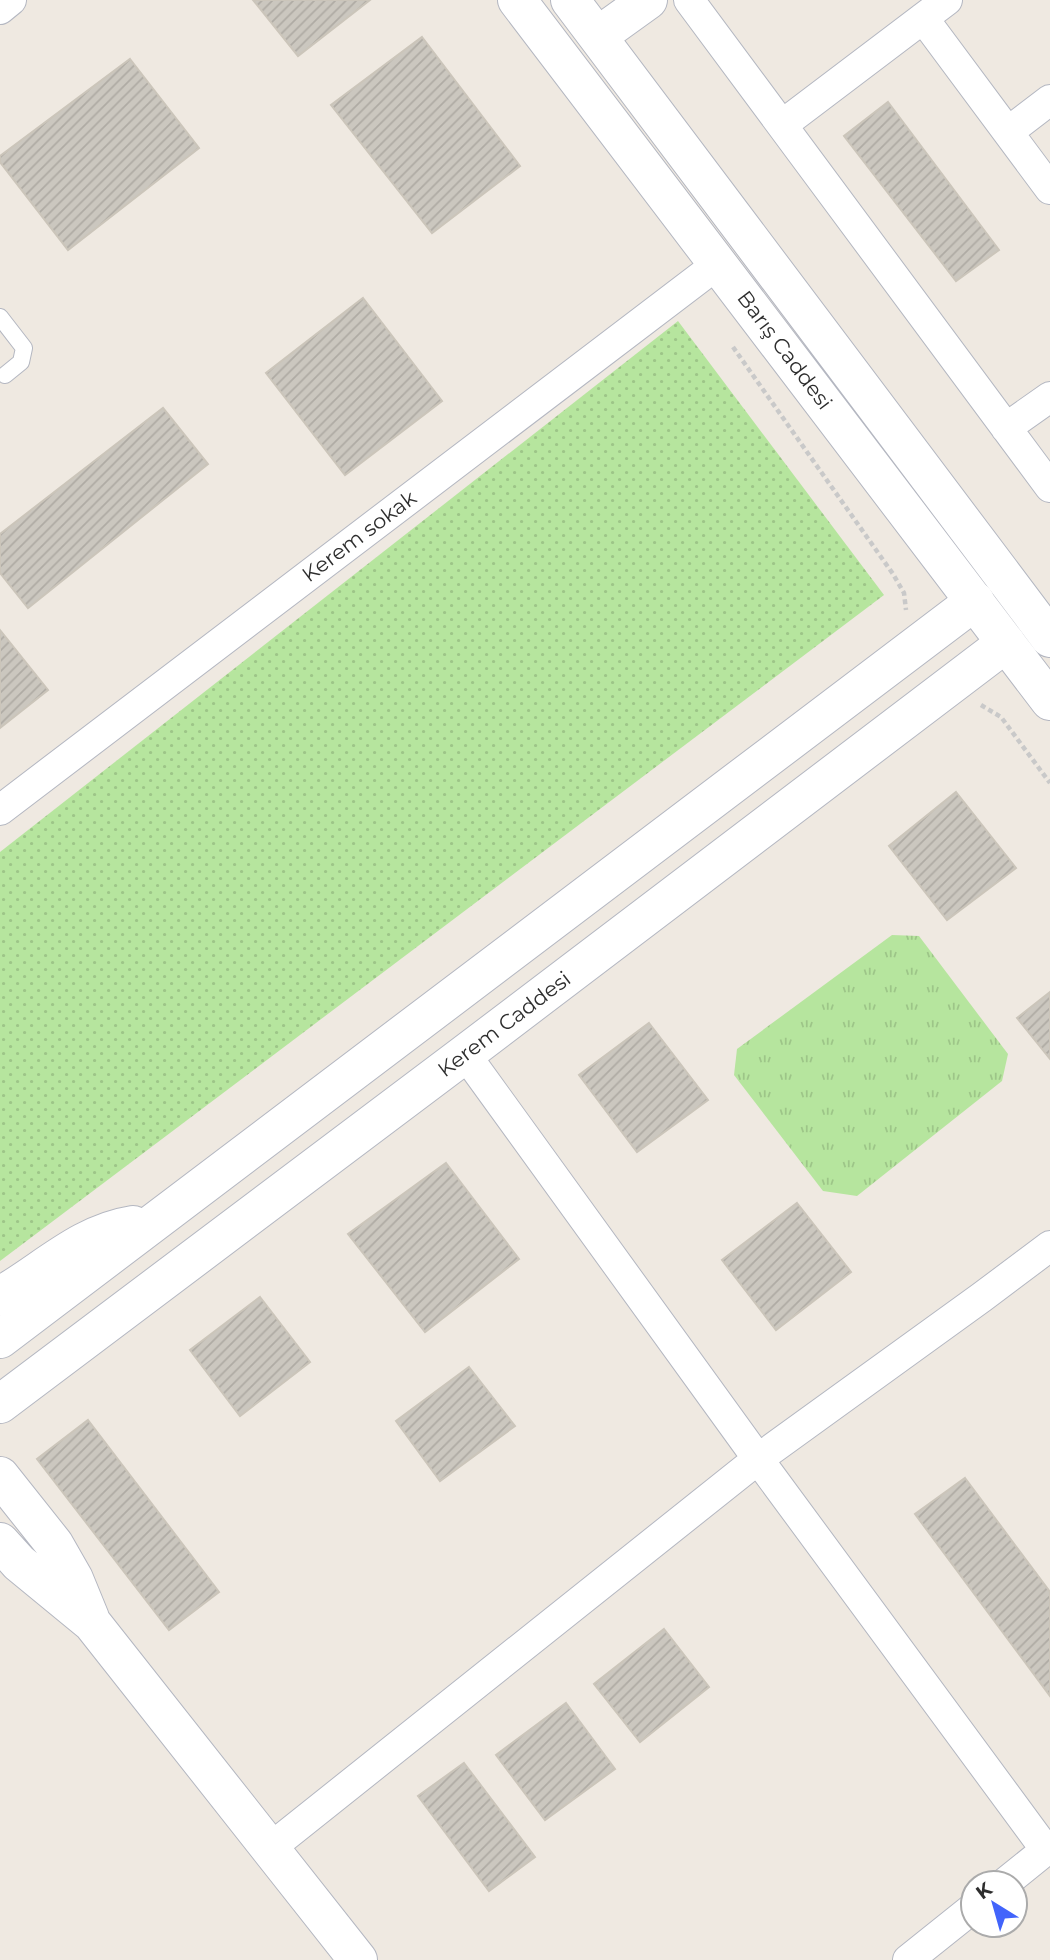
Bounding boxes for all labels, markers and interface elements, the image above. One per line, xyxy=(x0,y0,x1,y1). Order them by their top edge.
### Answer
street label: Barış Caddesi xyxy=(732,286,838,414)
street label: Kerem sokak xyxy=(297,485,421,587)
street label: Kerem Caddesi xyxy=(433,966,575,1082)
north arrow xyxy=(959,1869,1029,1939)
text: K xyxy=(972,1877,997,1904)

